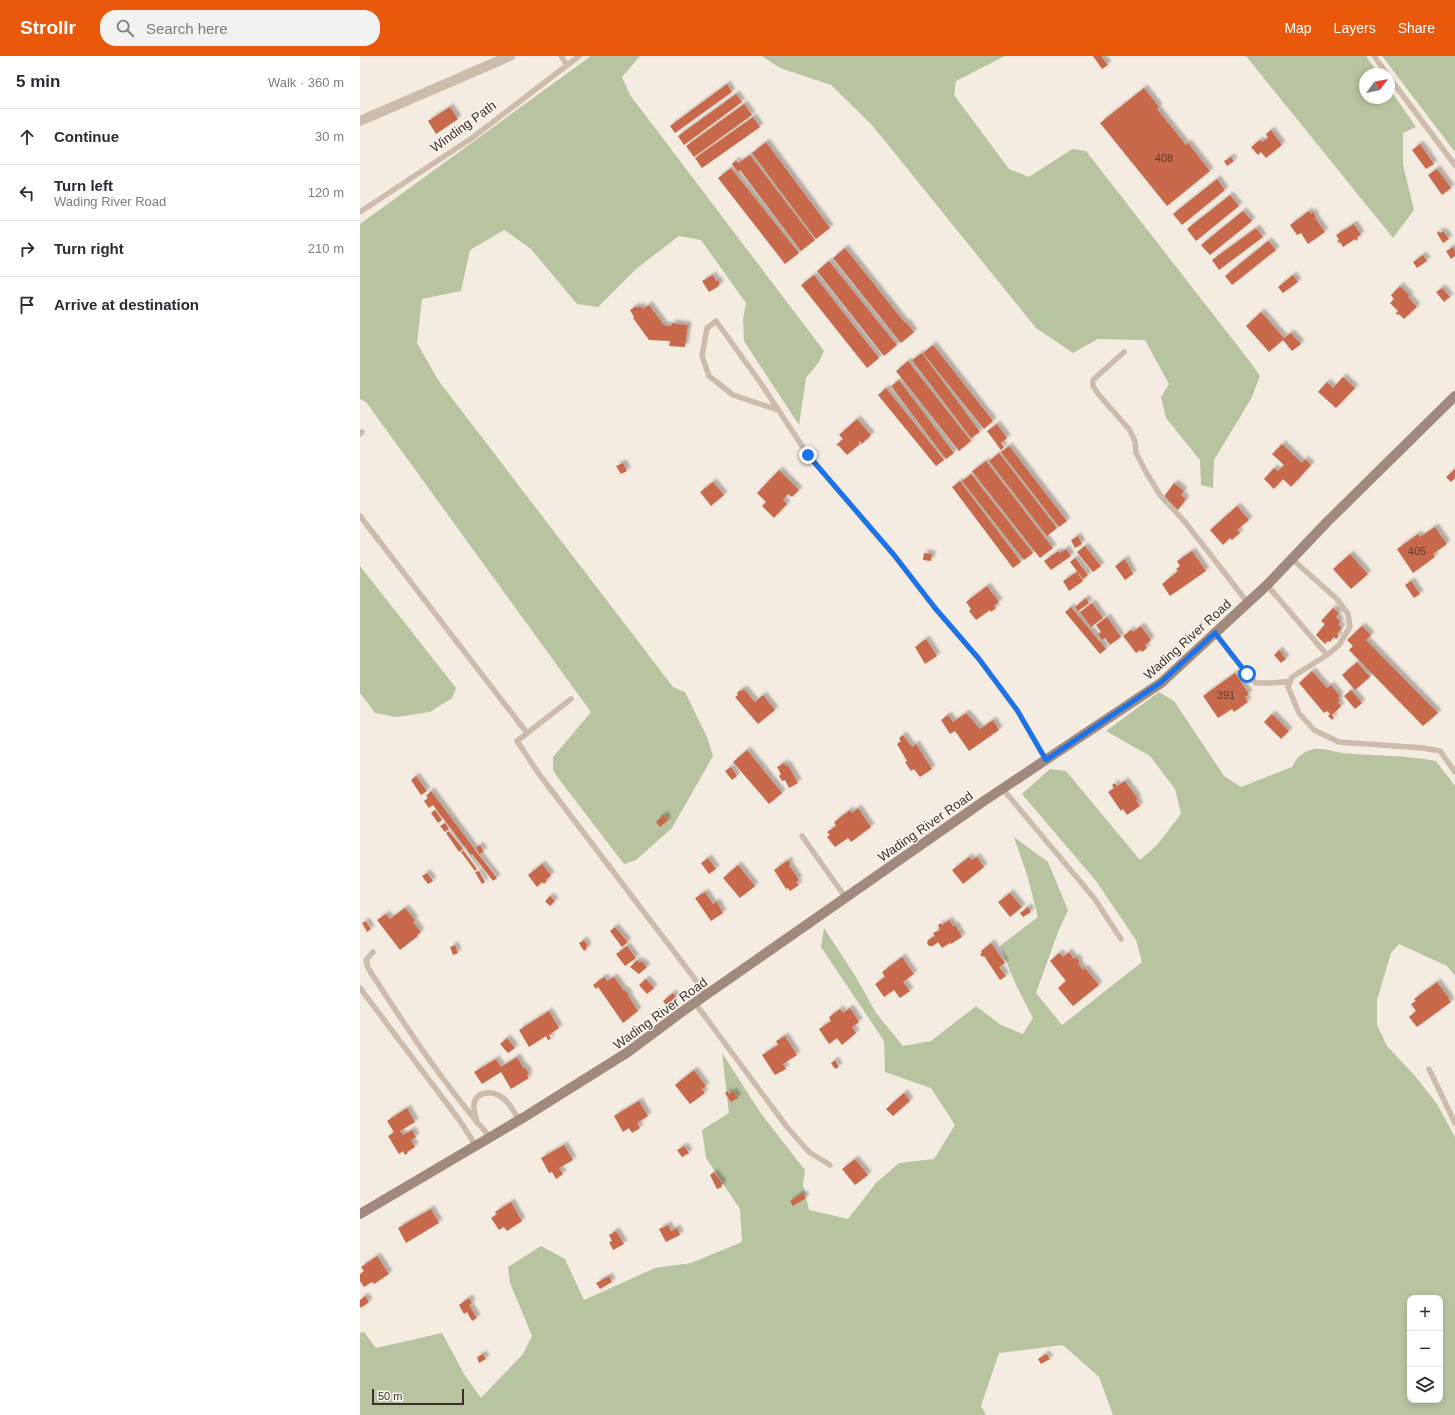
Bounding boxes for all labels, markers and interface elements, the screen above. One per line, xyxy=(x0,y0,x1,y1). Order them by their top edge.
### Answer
search box xyxy=(100,10,380,46)
text: Strollr xyxy=(20,17,76,38)
icon: search xyxy=(114,17,136,39)
text: Search here xyxy=(146,20,228,37)
text: Map xyxy=(1284,20,1312,36)
text: Layers xyxy=(1334,20,1376,36)
text: Share xyxy=(1398,20,1435,36)
north arrow xyxy=(1359,68,1395,104)
text: 5 min xyxy=(16,72,60,91)
text: Walk · 360 m xyxy=(268,75,344,90)
street label: Winding Path xyxy=(428,98,499,155)
icon: ahead xyxy=(16,126,38,148)
text: Continue xyxy=(54,128,119,145)
text: 30 m xyxy=(315,129,344,144)
house number: 408 xyxy=(1155,152,1173,164)
text: Turn left xyxy=(54,177,113,194)
icon: left xyxy=(16,182,38,204)
text: 120 m xyxy=(308,185,344,200)
text: Wading River Road xyxy=(54,194,166,209)
icon: right xyxy=(16,238,38,260)
text: Turn right xyxy=(54,240,124,257)
text: 210 m xyxy=(308,241,344,256)
icon: arrive xyxy=(16,294,38,316)
text: Arrive at destination xyxy=(54,296,199,313)
route end xyxy=(799,446,817,464)
house number: 405 xyxy=(1408,545,1426,557)
street label: Wading River Road xyxy=(1141,596,1234,682)
route start xyxy=(1238,665,1256,683)
house number: 391 xyxy=(1217,689,1235,701)
street label: Wading River Road xyxy=(875,788,976,865)
street label: Wading River Road xyxy=(610,974,710,1052)
map controls xyxy=(1407,1295,1443,1403)
button: + xyxy=(1407,1295,1443,1331)
button: − xyxy=(1407,1331,1443,1367)
button: layers xyxy=(1407,1367,1443,1403)
scale bar xyxy=(372,1387,464,1406)
text: 50 m xyxy=(378,1390,402,1402)

